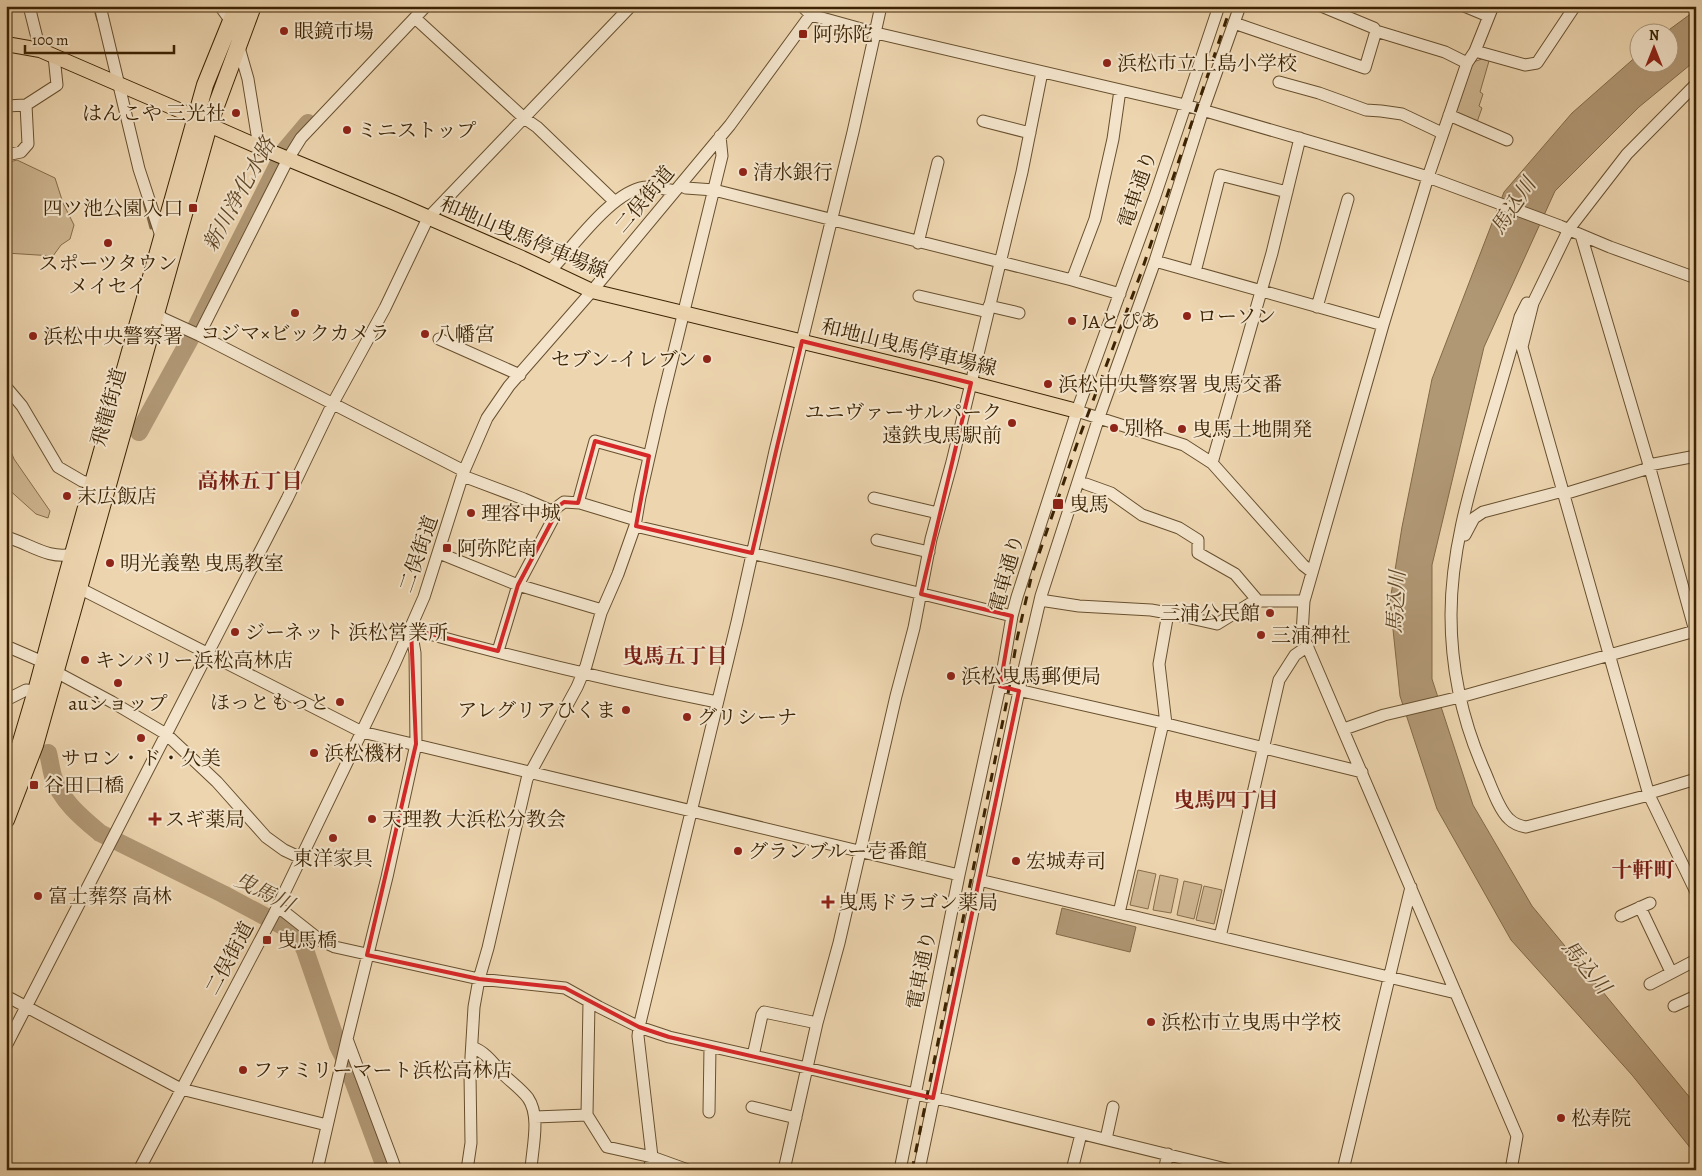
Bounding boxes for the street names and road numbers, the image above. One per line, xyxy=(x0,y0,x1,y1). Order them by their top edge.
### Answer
street label: 電車通り xyxy=(1112,147,1163,231)
street label: 二俣街道 xyxy=(608,160,680,239)
street label: 和地山曳馬停車場線 xyxy=(436,190,612,285)
street label: 和地山曳馬停車場線 xyxy=(818,313,999,382)
street label: 飛龍街道 xyxy=(84,365,132,449)
street label: 二俣街道 xyxy=(393,512,444,596)
street label: 電車通り xyxy=(982,531,1030,615)
street label: 二俣街道 xyxy=(199,917,260,1000)
street label: 電車通り xyxy=(901,928,942,1012)

